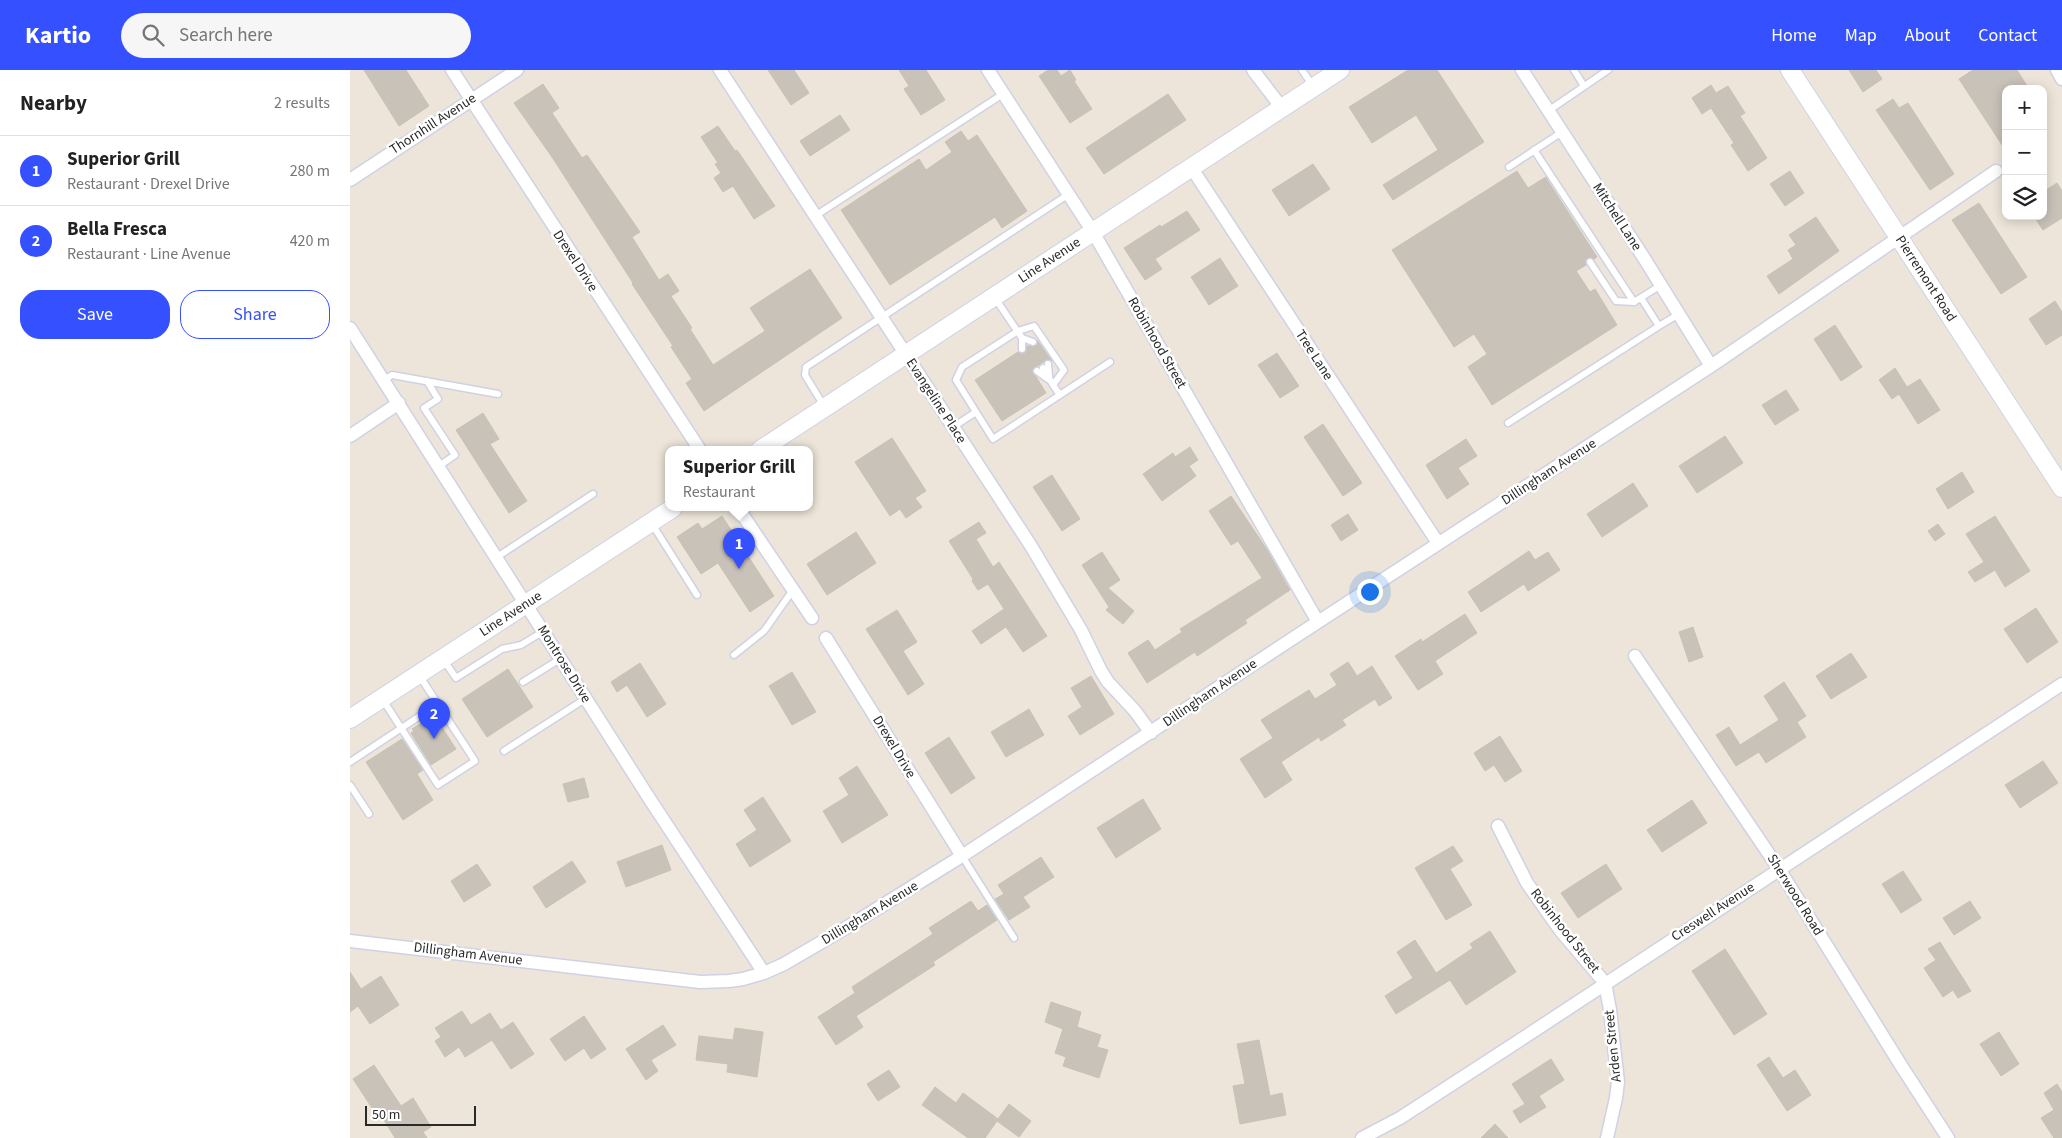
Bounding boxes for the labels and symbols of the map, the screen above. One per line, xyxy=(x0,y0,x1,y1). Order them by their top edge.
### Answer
street label: Thornhill Avenue xyxy=(386,89,480,159)
street label: Mitchell Lane xyxy=(1588,179,1647,255)
street label: Drexel Drive xyxy=(548,226,602,296)
street label: Pierremont Road xyxy=(1890,232,1961,326)
street label: Line Avenue xyxy=(1014,233,1085,288)
street label: Robinhood Street xyxy=(1123,294,1191,393)
street label: Tree Lane xyxy=(1290,326,1338,384)
street label: Evangeline Place xyxy=(901,354,971,448)
street label: Dillingham Avenue xyxy=(1498,434,1600,510)
pin: 1 xyxy=(723,528,755,569)
your location xyxy=(1357,579,1383,605)
street label: Line Avenue xyxy=(476,586,546,642)
street label: Montrose Drive xyxy=(532,621,596,707)
street label: Dillingham Avenue xyxy=(1159,654,1261,732)
pin: 2 xyxy=(418,698,450,739)
street label: Drexel Drive xyxy=(867,712,921,782)
street label: Sherwood Road xyxy=(1762,850,1828,940)
street label: Dillingham Avenue xyxy=(818,876,922,950)
street label: Creswell Avenue xyxy=(1667,878,1759,946)
street label: Robinhood Street xyxy=(1526,884,1605,978)
street label: Dillingham Avenue xyxy=(412,937,524,971)
street label: Arden Street xyxy=(1599,1009,1627,1083)
scale bar xyxy=(365,1103,476,1126)

